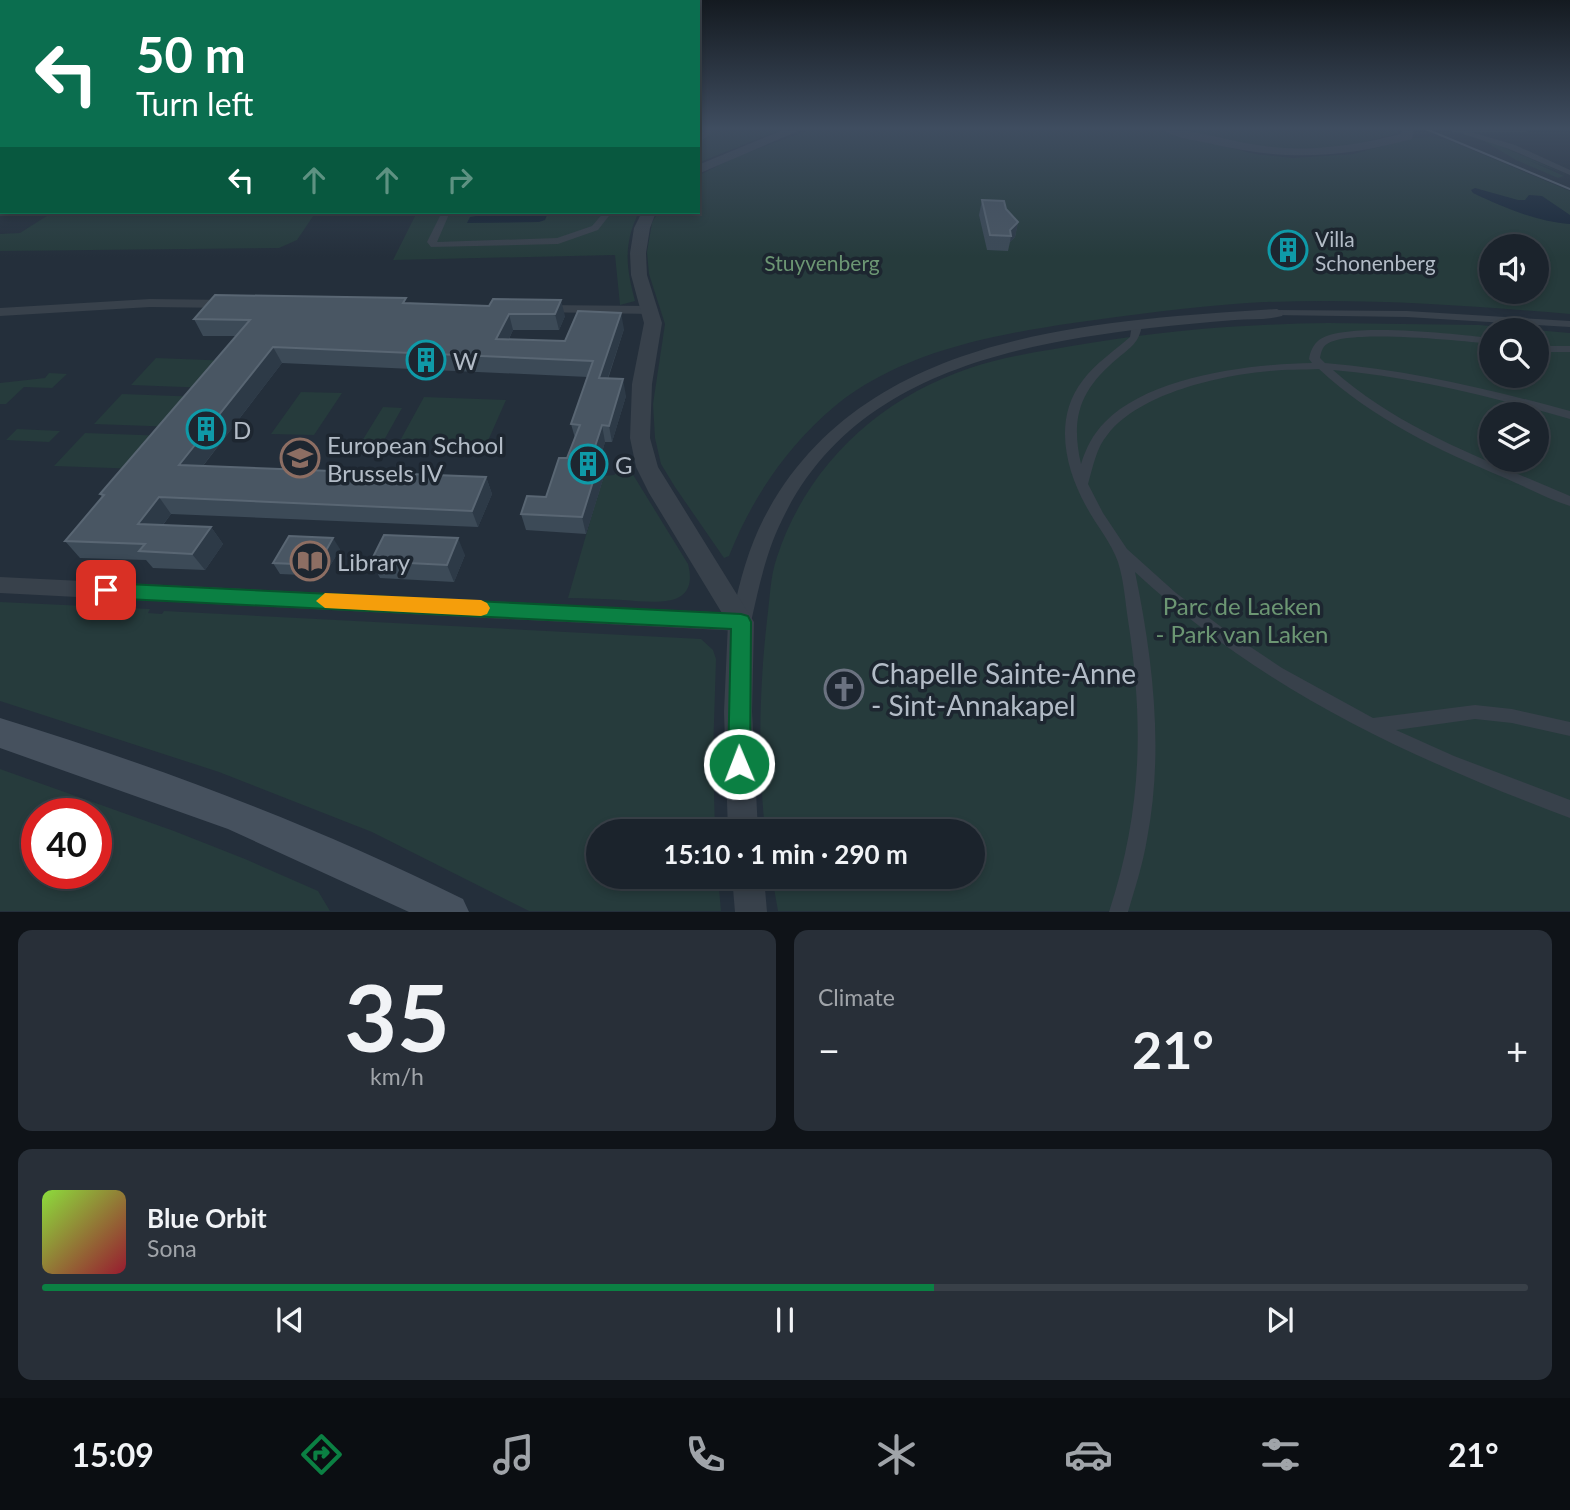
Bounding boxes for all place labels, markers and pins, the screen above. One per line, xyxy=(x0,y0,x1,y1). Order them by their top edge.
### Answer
place label: Villa Schonenberg xyxy=(1315,226,1436,275)
building icon: Villa Schonenberg xyxy=(1267,229,1309,271)
building icon: W xyxy=(405,339,447,381)
place label: W xyxy=(453,346,478,375)
building icon: D xyxy=(185,408,227,450)
place label: D xyxy=(233,415,251,444)
place label: European School Brussels IV xyxy=(327,430,504,487)
school or university icon: European School Brussels IV xyxy=(279,437,321,479)
building icon: G xyxy=(567,443,609,485)
place label: G xyxy=(615,450,633,479)
library icon: Library xyxy=(289,540,331,582)
place label: Library xyxy=(337,547,411,576)
pin xyxy=(76,560,136,620)
place label: Chapelle Sainte-Anne - Sint-Annakapel xyxy=(871,656,1136,722)
church icon: Chapelle Sainte-Anne - Sint-Annakapel xyxy=(823,668,865,710)

